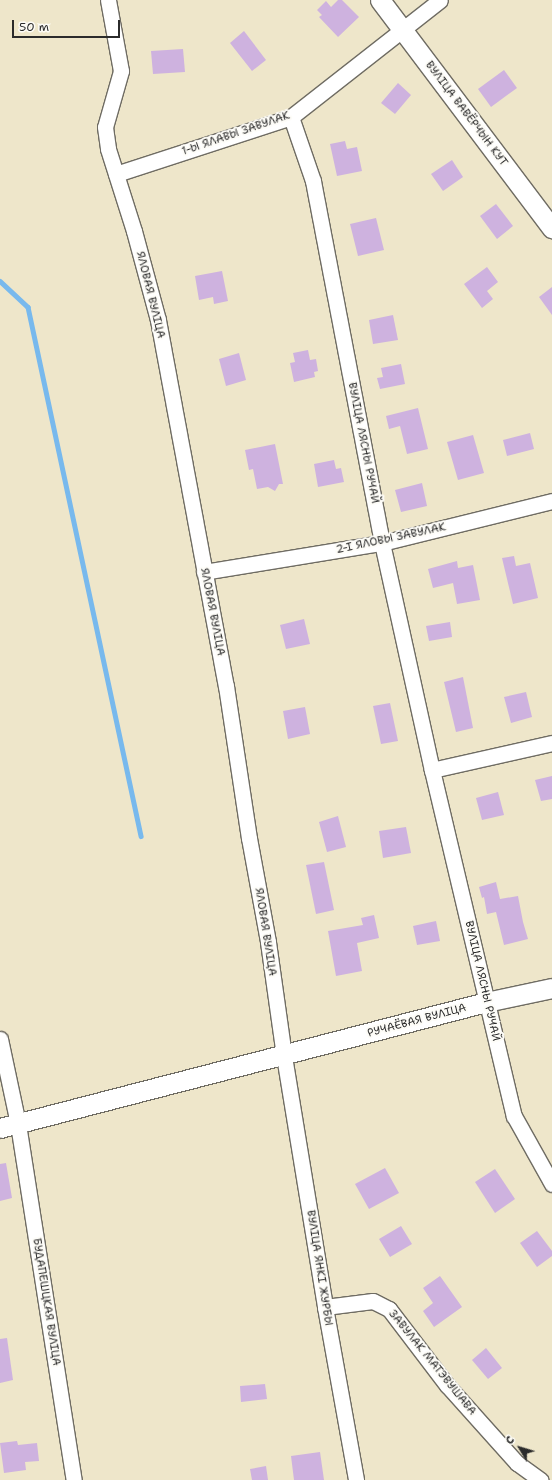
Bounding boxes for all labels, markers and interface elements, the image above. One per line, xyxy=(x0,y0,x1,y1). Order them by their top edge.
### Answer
scale bar xyxy=(14,12,122,38)
text: 50 m xyxy=(19,19,49,35)
street label: ВУЛІЦА ВАВЁРЧЫН КУТ xyxy=(422,59,510,169)
street label: 1-Ы ЯЛАВЫ ЗАВУЛАК xyxy=(180,109,292,159)
street label: ЯЛОВАЯ ВУЛІЦА xyxy=(133,250,167,340)
street label: ВУЛІЦА ЛЯСНЫ РУЧАЙ xyxy=(345,381,381,505)
street label: 2-І ЯЛОВЫ ЗАВУЛАК xyxy=(335,521,447,557)
street label: ЯЛОВАЯ ВУЛІЦА xyxy=(197,567,227,657)
street label: ЯЛОВАЯ ВУЛІЦА xyxy=(252,887,278,977)
street label: ВУЛІЦА ЛЯСНЫ РУЧАЙ xyxy=(462,920,502,1042)
street label: РУЧАЁВАЯ ВУЛІЦА xyxy=(366,1001,468,1041)
street label: ВУЛІЦА ЯНКІ ЖУРБЫ xyxy=(303,1209,335,1327)
street label: БУДАПЕШЦКАЯ ВУЛІЦА xyxy=(29,1237,63,1367)
street label: ЗАВУЛАК МАТЭВУШАВА xyxy=(385,1308,479,1418)
north arrow xyxy=(500,1428,540,1468)
text: С xyxy=(502,1433,518,1448)

